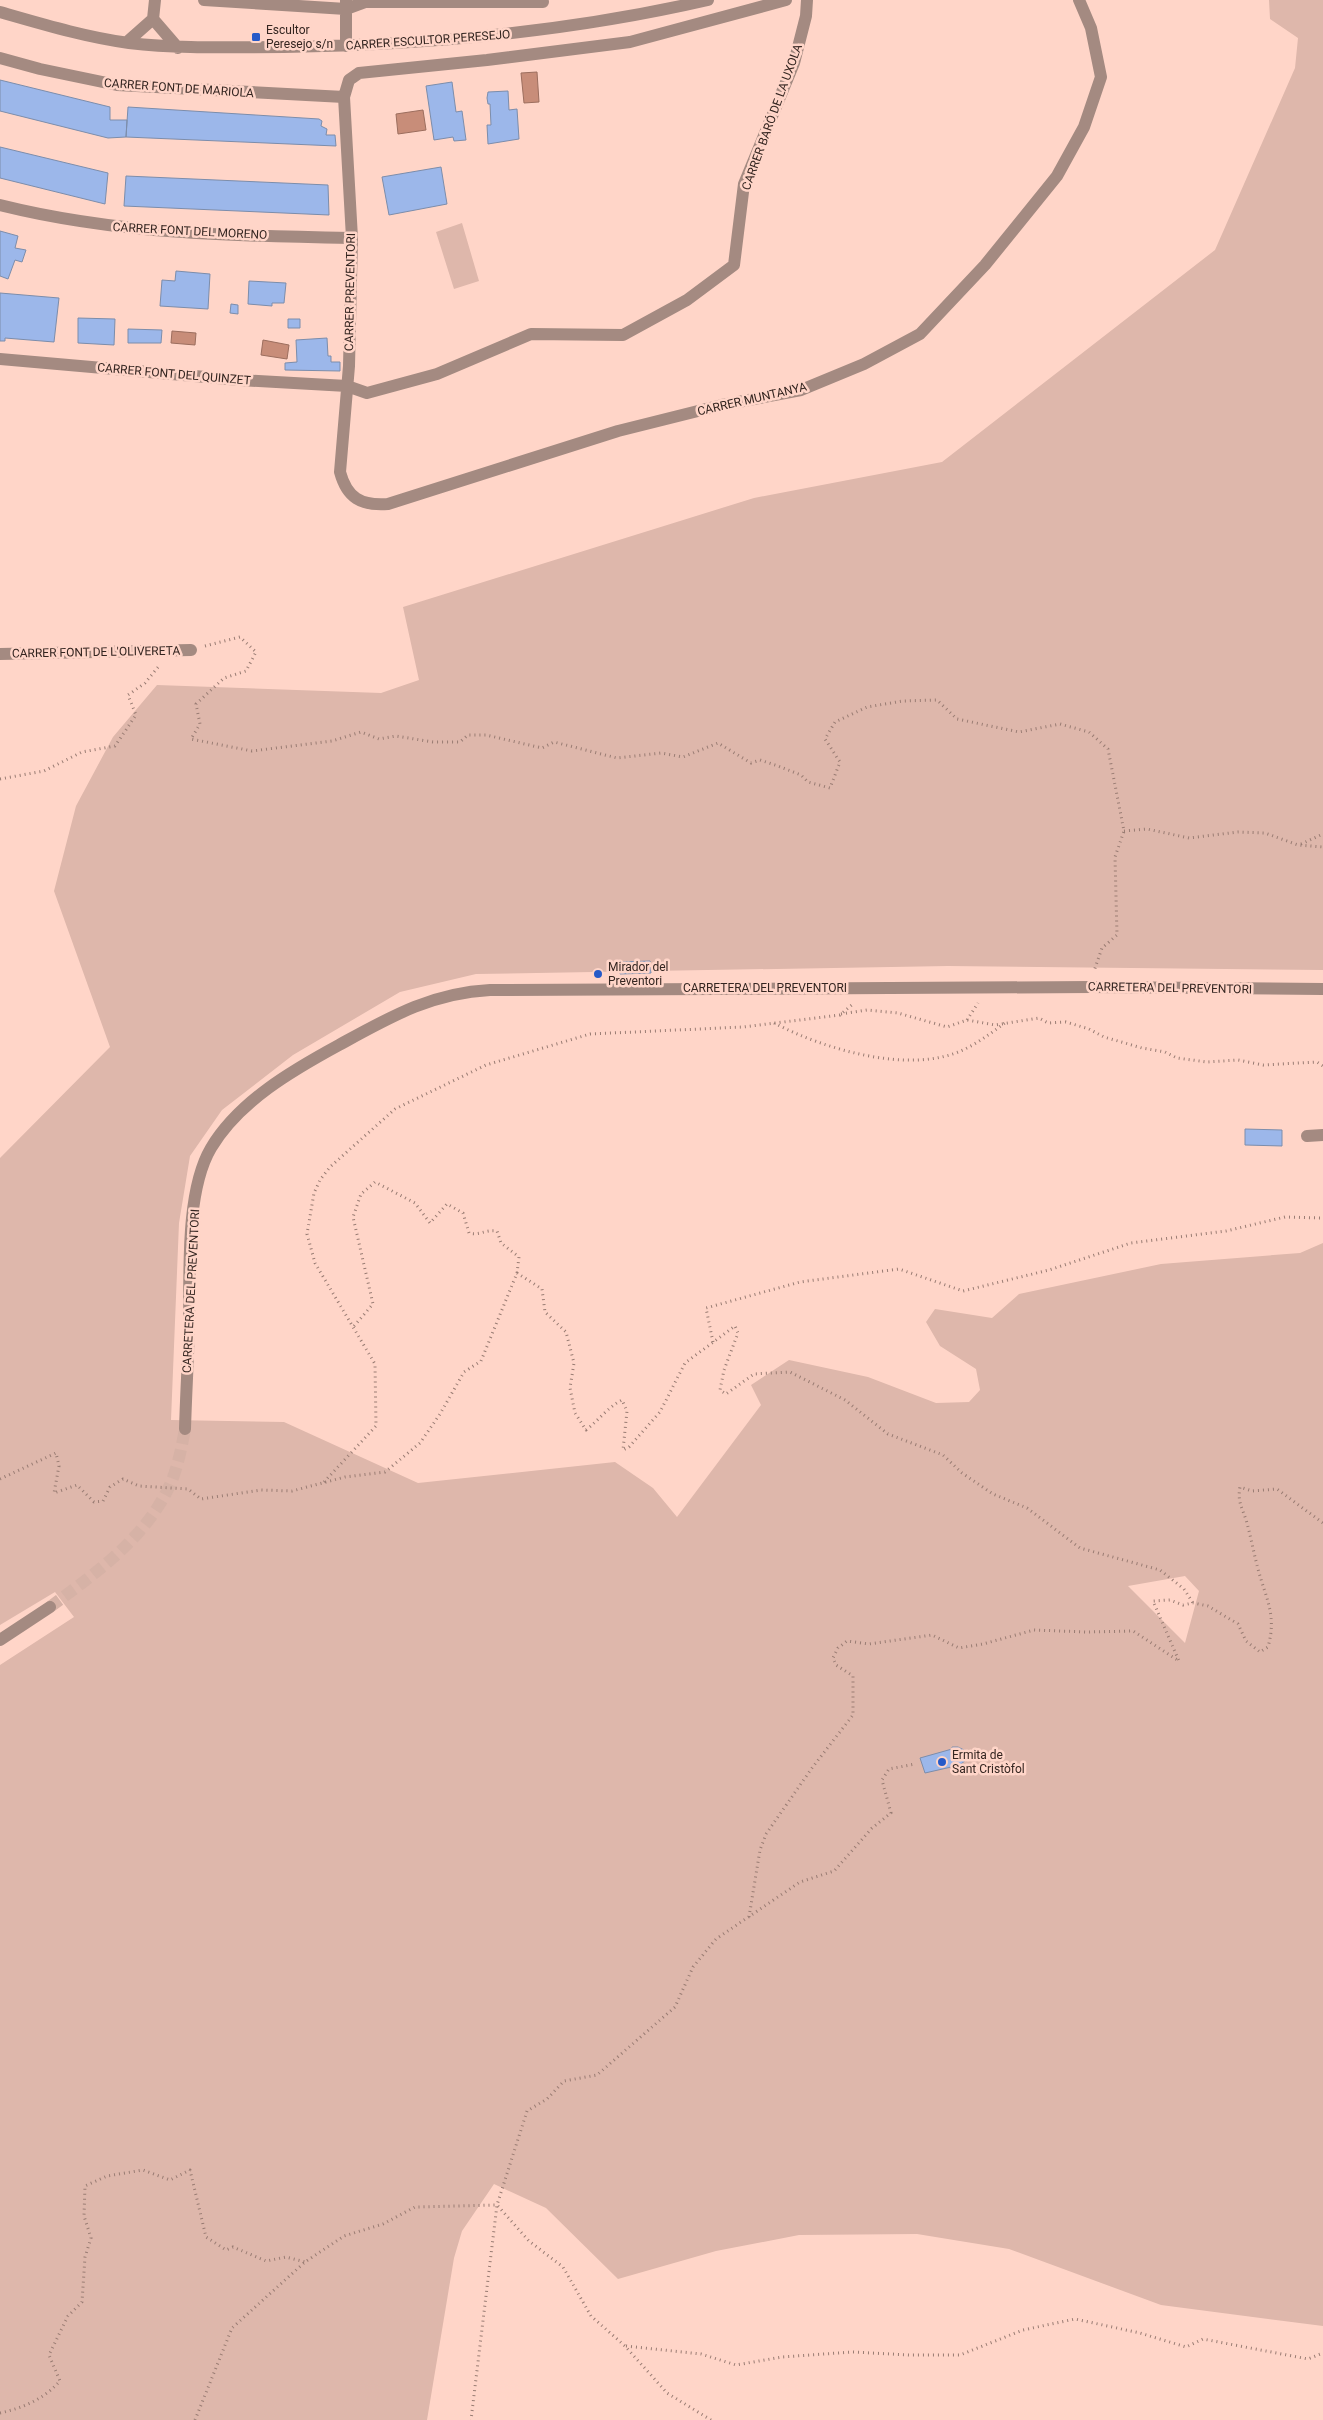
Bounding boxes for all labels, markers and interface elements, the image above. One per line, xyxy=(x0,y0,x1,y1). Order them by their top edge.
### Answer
place label: Escultor Peresejo s/n xyxy=(266,23,333,51)
street label: CARRER ESCULTOR PERESEJO xyxy=(345,27,511,53)
marker: Escultor Peresejo s/n xyxy=(250,31,262,43)
street label: CARRER BARÓ DE LA UXOLA xyxy=(738,42,805,192)
street label: CARRER FONT DE MARIOLA xyxy=(104,76,255,100)
street label: CARRER FONT DEL MORENO xyxy=(112,220,268,242)
street label: CARRER PREVENTORI xyxy=(342,233,358,351)
street label: CARRER FONT DEL QUINZET xyxy=(97,360,251,388)
street label: CARRER MUNTANYA xyxy=(696,380,808,418)
street label: CARRER FONT DE L'OLIVERETA xyxy=(12,644,180,660)
place label: Mirador del Preventori xyxy=(608,960,668,988)
marker: Mirador del Preventori xyxy=(592,968,604,980)
street label: CARRETERA DEL PREVENTORI xyxy=(1088,980,1252,996)
street label: CARRETERA DEL PREVENTORI xyxy=(683,981,847,995)
street label: CARRETERA DEL PREVENTORI xyxy=(180,1209,202,1373)
place label: Ermita de Sant Cristòfol xyxy=(952,1748,1025,1776)
marker: Ermita de Sant Cristòfol xyxy=(936,1756,948,1768)

